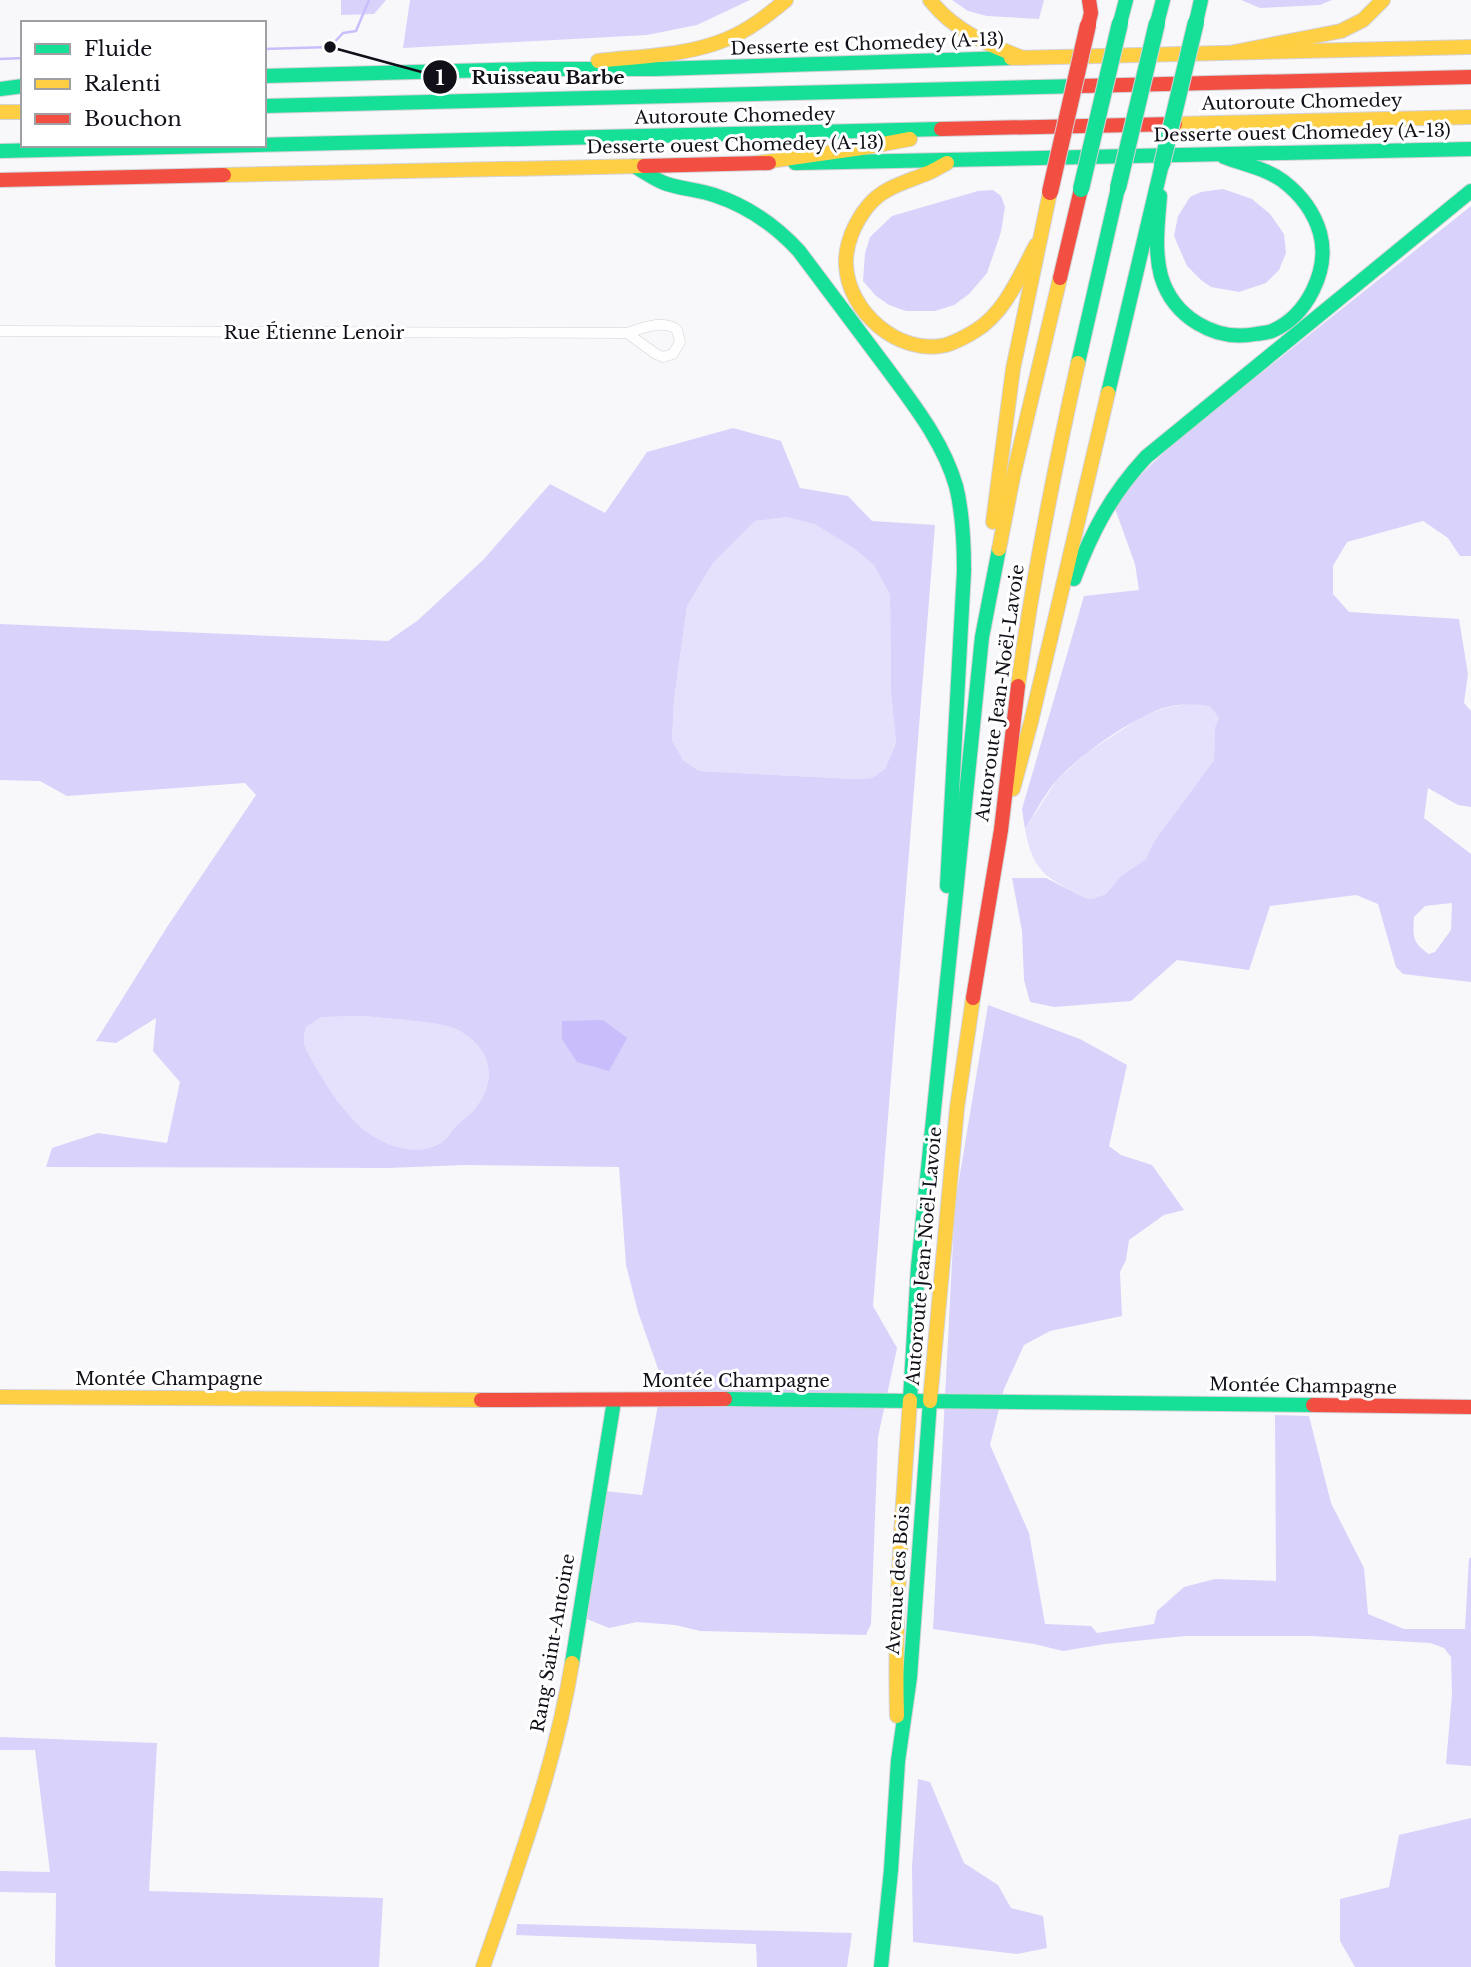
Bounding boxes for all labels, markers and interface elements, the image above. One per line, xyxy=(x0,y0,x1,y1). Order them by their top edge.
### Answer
legend xyxy=(21,21,266,147)
street label: Desserte est Chomedey (A-13) xyxy=(730,28,1004,60)
text: Fluide xyxy=(84,36,152,62)
callout: Ruisseau Barbe xyxy=(422,57,638,97)
text: 1 xyxy=(435,65,445,91)
text: Ruisseau Barbe xyxy=(471,66,625,89)
text: Ralenti xyxy=(84,71,161,97)
street label: Autoroute Chomedey xyxy=(1200,89,1403,115)
street label: Autoroute Chomedey xyxy=(633,103,836,129)
text: Bouchon xyxy=(84,106,182,132)
street label: Desserte ouest Chomedey (A-13) xyxy=(1153,119,1451,147)
street label: Desserte ouest Chomedey (A-13) xyxy=(586,131,884,159)
street label: Rue Étienne Lenoir xyxy=(224,321,405,344)
street label: Autoroute Jean-Noël-Lavoie xyxy=(971,563,1029,824)
street label: Autoroute Jean-Noël-Lavoie xyxy=(902,1126,946,1387)
street label: Montée Champagne xyxy=(75,1368,263,1390)
street label: Montée Champagne xyxy=(642,1370,830,1392)
street label: Montée Champagne xyxy=(1209,1373,1397,1399)
street label: Avenue des Bois xyxy=(882,1505,914,1656)
street label: Rang Saint-Antoine xyxy=(526,1552,580,1734)

